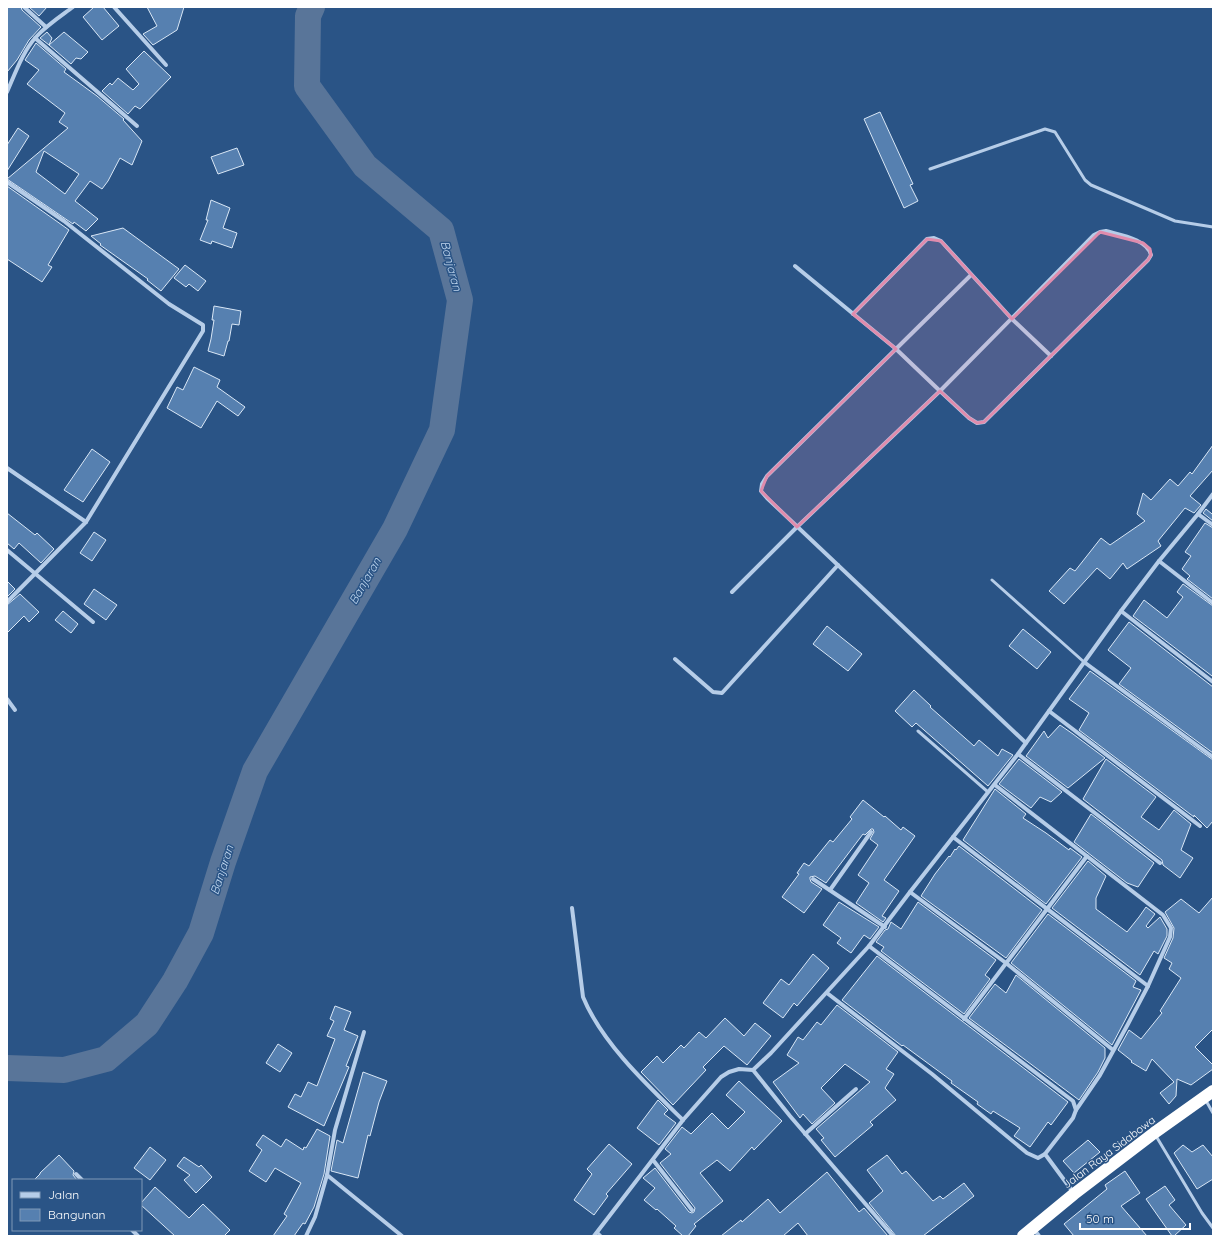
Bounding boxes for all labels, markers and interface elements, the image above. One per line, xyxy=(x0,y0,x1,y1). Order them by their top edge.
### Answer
water label: Banjaran xyxy=(438,239,466,294)
water label: Banjaran xyxy=(345,554,384,607)
water label: Banjaran xyxy=(206,842,237,897)
street label: Jalan Raya Sidabowa xyxy=(1060,1113,1158,1191)
legend xyxy=(12,1179,142,1231)
text: Jalan xyxy=(48,1187,79,1202)
scale bar xyxy=(1080,1205,1190,1231)
text: Bangunan xyxy=(48,1207,105,1222)
text: 50 m xyxy=(1086,1211,1114,1226)

